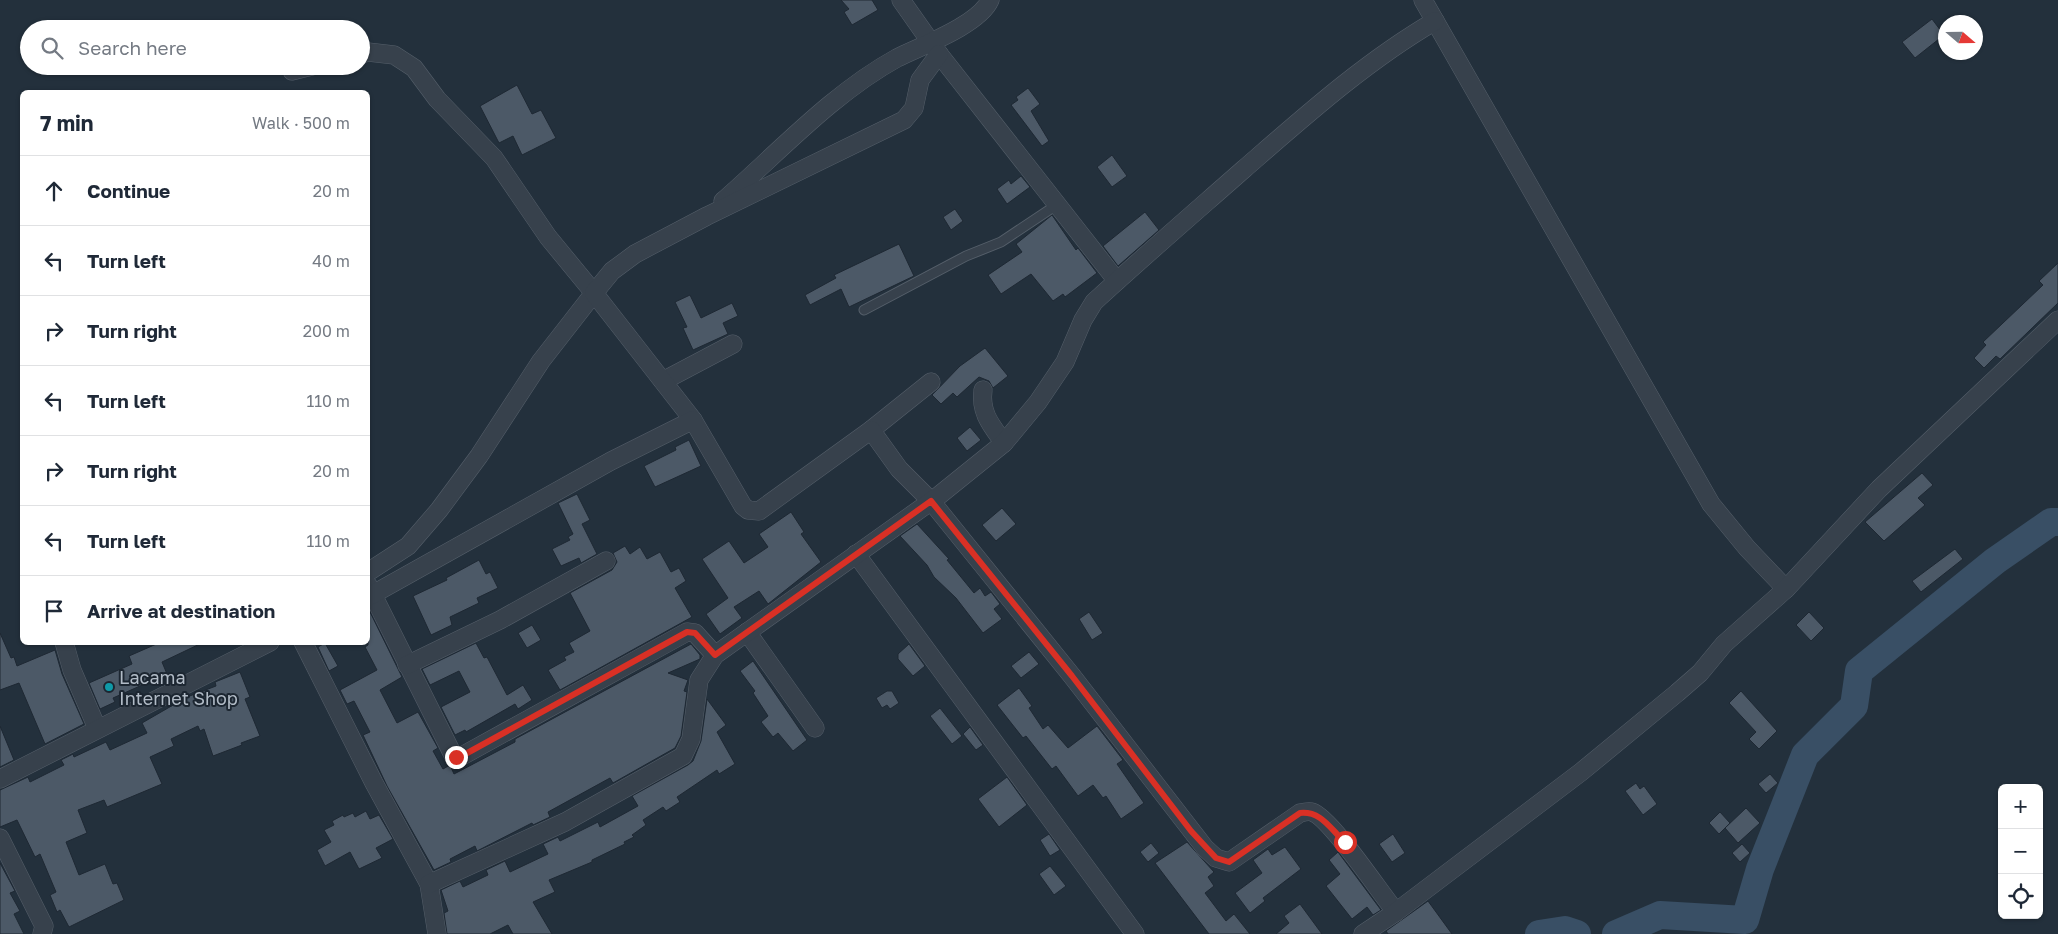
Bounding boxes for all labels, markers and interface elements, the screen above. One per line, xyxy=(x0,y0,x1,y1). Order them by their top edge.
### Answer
north arrow xyxy=(1938,15,1983,60)
search box xyxy=(20,20,370,75)
icon: search xyxy=(38,34,66,62)
text: Search here xyxy=(78,36,187,59)
text: 7 min xyxy=(40,110,94,136)
text: Walk · 500 m xyxy=(252,113,350,133)
icon: ahead xyxy=(40,177,68,205)
text: Continue xyxy=(87,179,170,202)
text: 20 m xyxy=(313,181,350,201)
icon: left xyxy=(40,247,68,275)
text: Turn left xyxy=(87,249,166,272)
text: 40 m xyxy=(312,251,350,271)
icon: right xyxy=(40,317,68,345)
text: Turn right xyxy=(87,319,177,342)
text: 200 m xyxy=(303,321,350,341)
icon: left xyxy=(40,387,68,415)
text: Turn left xyxy=(87,389,166,412)
text: 110 m xyxy=(306,391,350,411)
icon: right xyxy=(40,457,68,485)
text: Turn right xyxy=(87,459,177,482)
text: 20 m xyxy=(313,461,350,481)
icon: left xyxy=(40,527,68,555)
text: Turn left xyxy=(87,529,166,552)
text: 110 m xyxy=(306,531,350,551)
icon: arrive xyxy=(40,597,68,625)
text: Arrive at destination xyxy=(87,599,275,622)
place label: Lacama Internet Shop xyxy=(119,666,238,709)
marker: Lacama Internet Shop xyxy=(103,681,115,693)
route end xyxy=(445,746,468,769)
map controls xyxy=(1998,784,2043,919)
button: + xyxy=(1998,784,2043,829)
button: − xyxy=(1998,829,2043,874)
route start xyxy=(1334,831,1357,854)
button: locate xyxy=(1998,874,2043,919)

